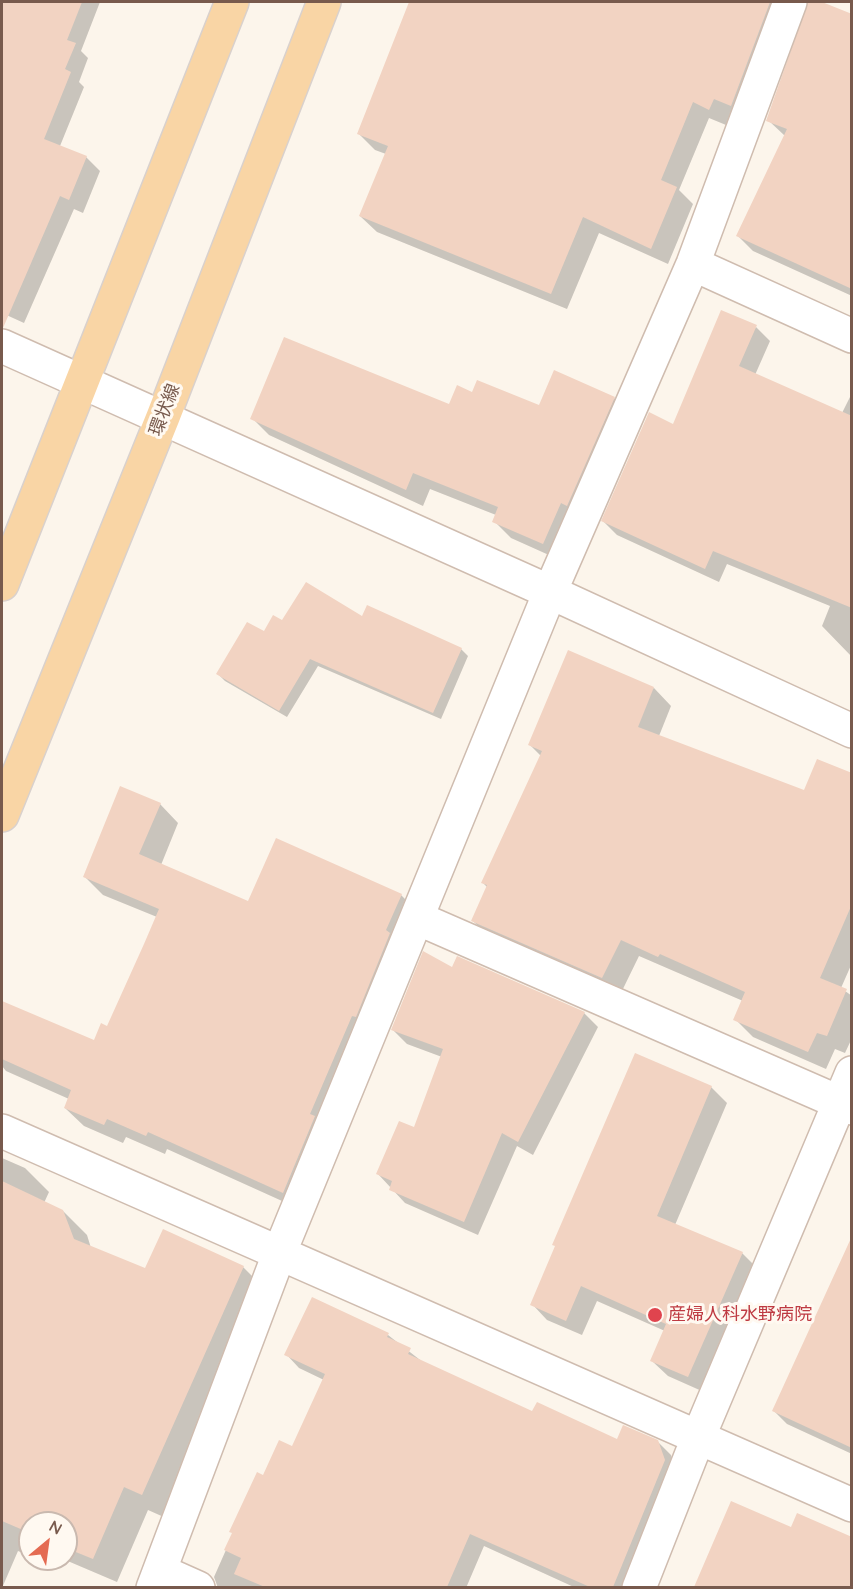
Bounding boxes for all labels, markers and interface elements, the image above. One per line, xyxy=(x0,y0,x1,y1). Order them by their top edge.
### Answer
street label: 環状線 xyxy=(145,381,185,439)
place label: 産婦人科水野病院 xyxy=(668,1304,812,1326)
marker: 産婦人科水野病院 xyxy=(646,1306,664,1324)
north arrow xyxy=(18,1511,78,1571)
text: N xyxy=(46,1515,66,1539)

